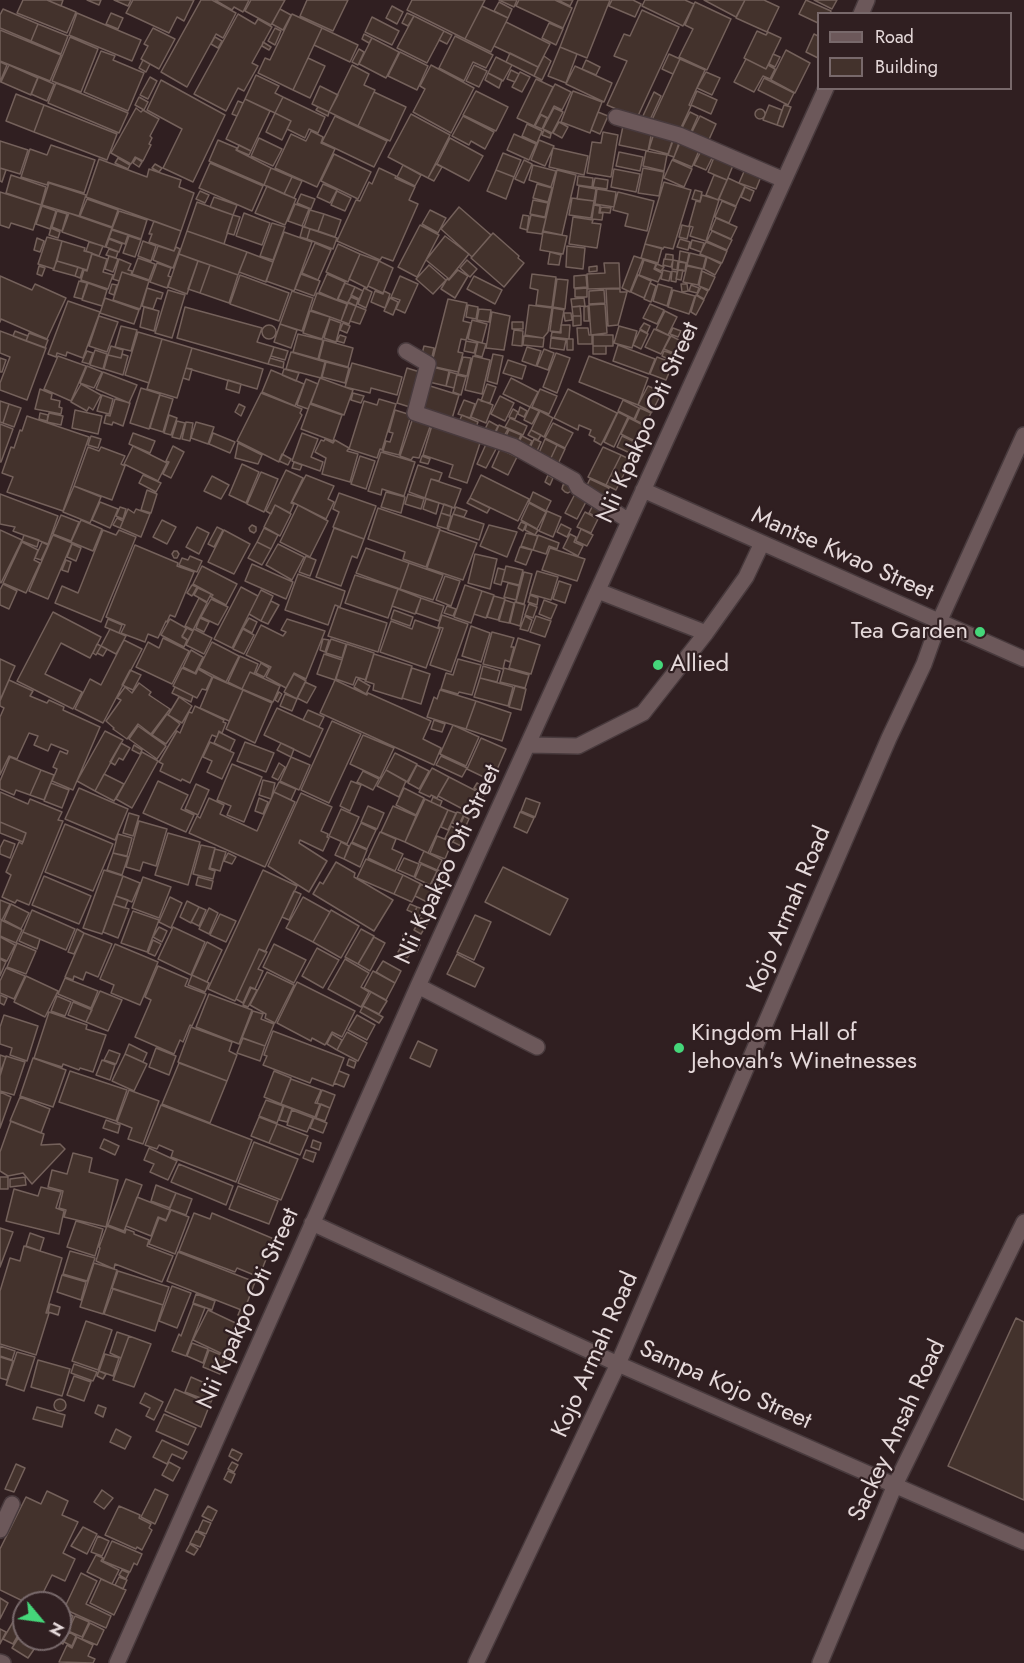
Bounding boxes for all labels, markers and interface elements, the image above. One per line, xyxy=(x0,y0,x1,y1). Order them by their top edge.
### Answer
legend xyxy=(817,12,1012,90)
text: Road xyxy=(875,24,914,50)
text: Building xyxy=(875,54,938,80)
street label: Nii Kpakpo Oti Street xyxy=(592,318,706,528)
street label: Mantse Kwao Street xyxy=(746,502,938,608)
place label: Tea Garden xyxy=(851,618,968,646)
marker: Tea Garden xyxy=(973,625,987,639)
place label: Allied xyxy=(670,651,729,679)
marker: Allied xyxy=(651,658,665,672)
street label: Nii Kpakpo Oti Street xyxy=(390,761,508,969)
street label: Kojo Armah Road xyxy=(742,822,838,998)
place label: Kingdom Hall of Jehovah's Winetnesses xyxy=(691,1020,917,1076)
marker: Kingdom Hall of Jehovah's Winetnesses xyxy=(672,1041,686,1055)
street label: Nii Kpakpo Oti Street xyxy=(192,1204,306,1414)
street label: Kojo Armah Road xyxy=(547,1268,645,1442)
street label: Sampa Kojo Street xyxy=(634,1335,816,1437)
street label: Sackey Ansah Road xyxy=(843,1335,953,1527)
north arrow xyxy=(12,1591,72,1651)
text: N xyxy=(43,1618,70,1640)

